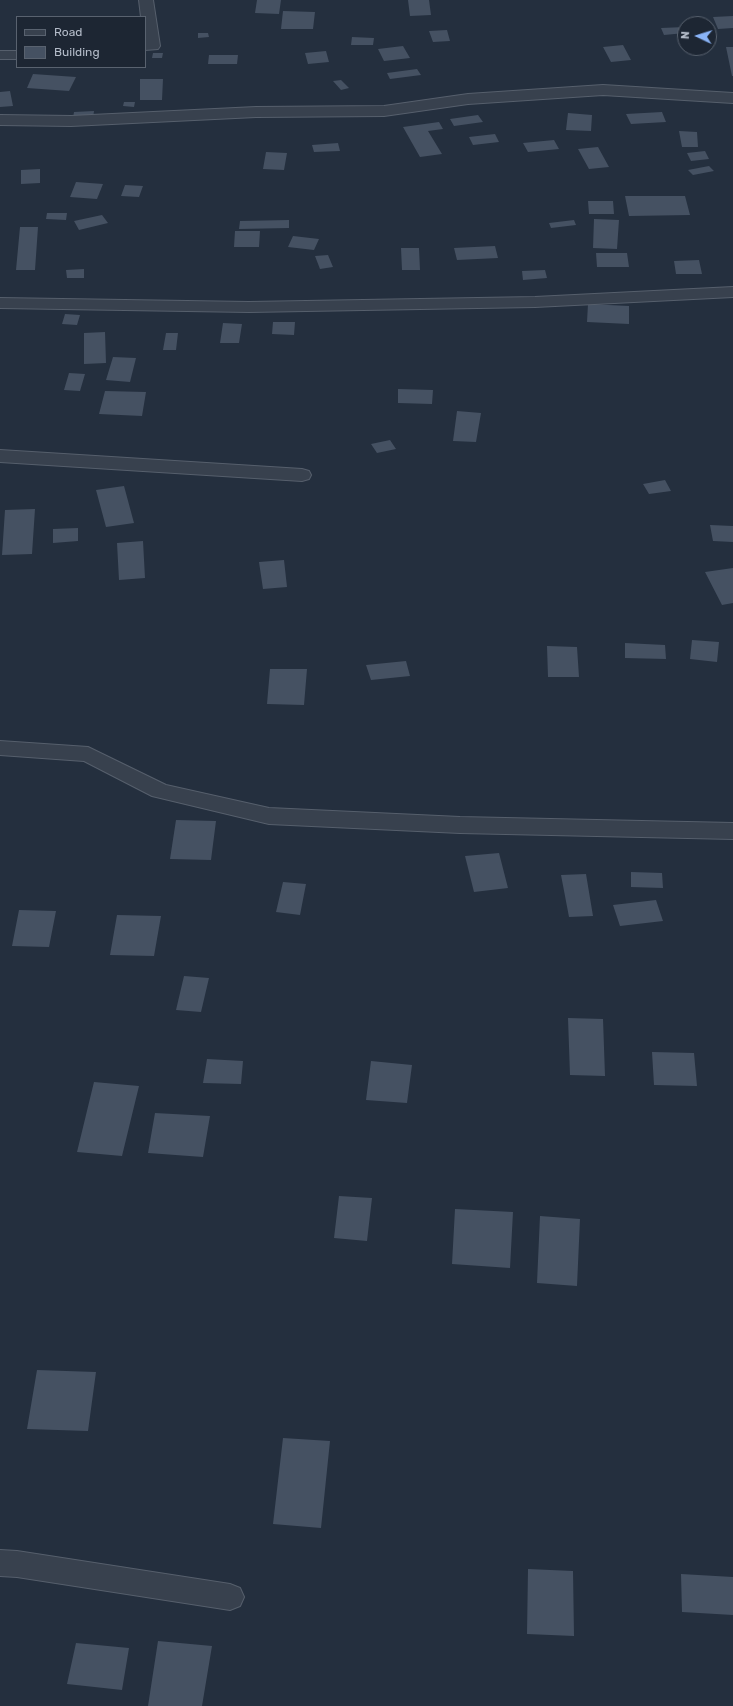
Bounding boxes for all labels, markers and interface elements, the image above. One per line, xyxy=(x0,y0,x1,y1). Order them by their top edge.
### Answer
legend xyxy=(16,16,146,68)
north arrow xyxy=(677,16,717,56)
text: Road xyxy=(54,25,82,39)
text: N xyxy=(679,31,692,40)
text: Building xyxy=(54,45,100,59)

